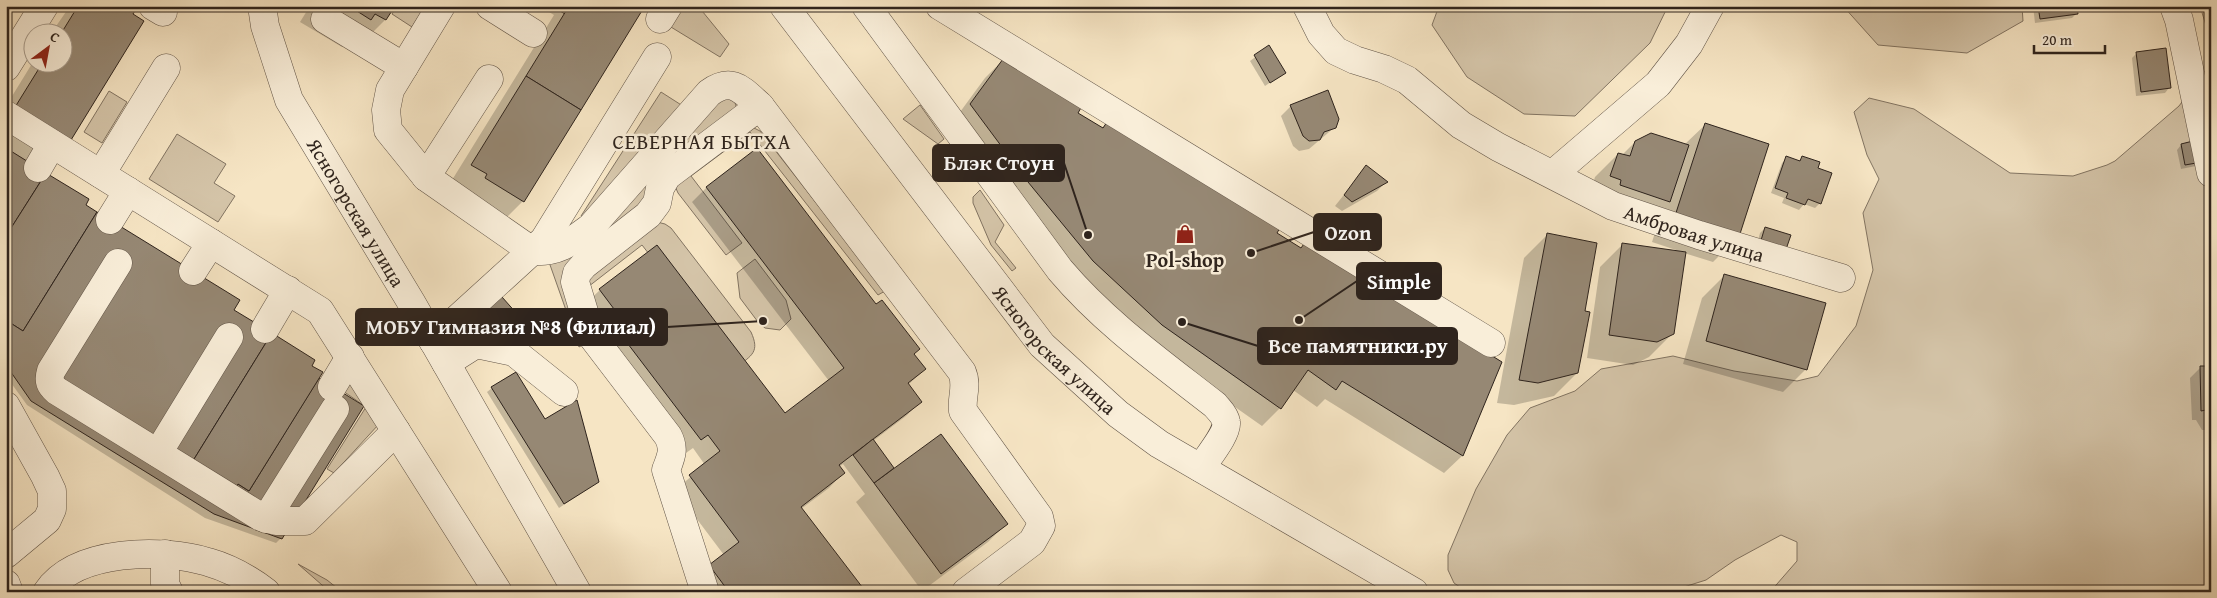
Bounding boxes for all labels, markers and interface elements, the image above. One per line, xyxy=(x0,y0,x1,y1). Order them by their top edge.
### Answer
north arrow xyxy=(22,22,72,72)
scale bar xyxy=(2034,22,2106,54)
text: С xyxy=(46,26,64,48)
text: 20 m xyxy=(2042,29,2073,50)
district label: СЕВЕРНАЯ БЫТХА xyxy=(612,126,792,157)
street label: Ясногорская улица xyxy=(300,131,413,293)
callout: Блэк Стоун xyxy=(933,145,1064,181)
text: Блэк Стоун xyxy=(944,147,1054,178)
street label: Амбровая улица xyxy=(1620,196,1768,269)
callout: Ozon xyxy=(1314,214,1381,250)
text: Ozon xyxy=(1325,217,1372,248)
shop icon: Pol-shop xyxy=(1174,223,1196,245)
place label: Pol-shop xyxy=(1146,245,1224,274)
callout: Simple xyxy=(1357,263,1441,299)
text: Simple xyxy=(1367,266,1431,297)
street label: Ясногорская улица xyxy=(986,278,1124,421)
callout: МОБУ Гимназия №8 (Филиал) xyxy=(356,309,667,345)
text: МОБУ Гимназия №8 (Филиал) xyxy=(366,311,656,342)
callout: Все памятники.ру xyxy=(1258,328,1457,364)
text: Все памятники.ру xyxy=(1268,330,1448,361)

